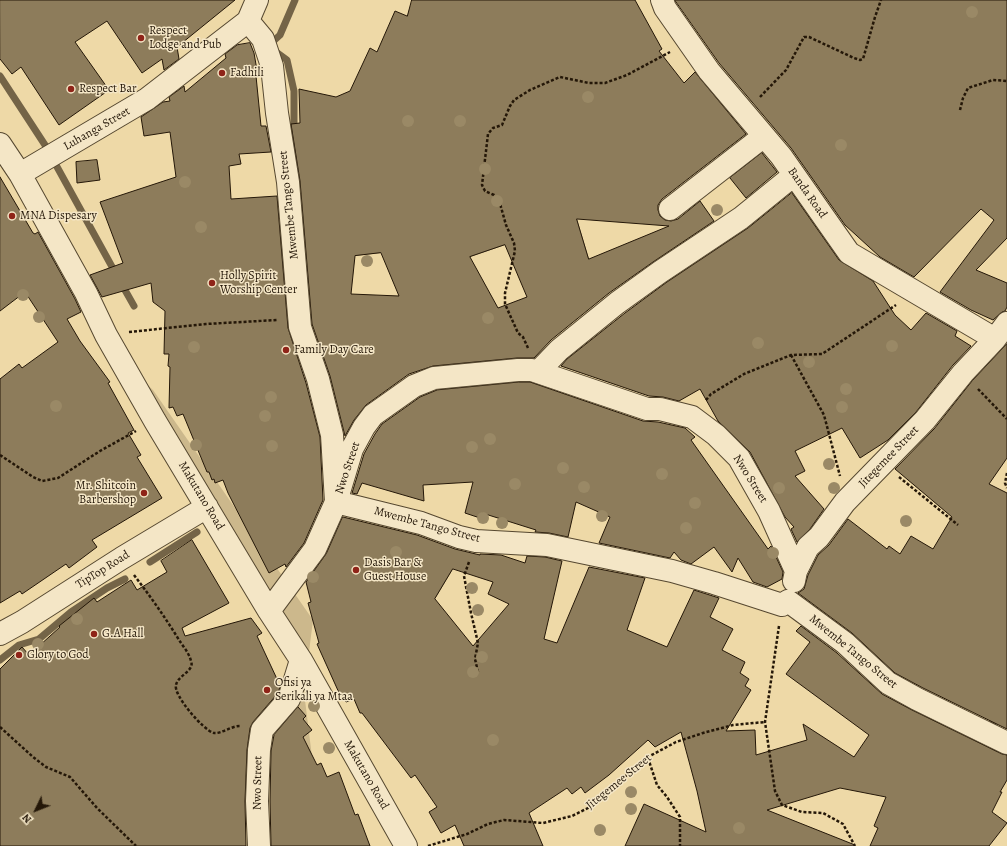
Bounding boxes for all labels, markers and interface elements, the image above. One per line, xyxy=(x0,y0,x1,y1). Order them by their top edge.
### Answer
place label: Respect Lodge and Pub xyxy=(149,24,221,52)
marker: Respect Lodge and Pub xyxy=(136,33,146,43)
place label: Fadhili xyxy=(230,66,264,80)
marker: Fadhili xyxy=(217,68,227,78)
place label: Respect Bar xyxy=(79,82,137,96)
marker: Respect Bar xyxy=(66,84,76,94)
street label: Luhanga Street xyxy=(61,104,133,154)
street label: Mwembe Tango Street xyxy=(276,150,302,260)
street label: Banda Road xyxy=(784,165,830,221)
place label: MNA Dispesary xyxy=(20,209,97,223)
marker: MNA Dispesary xyxy=(7,211,17,221)
place label: Holly Spirit Worship Center xyxy=(220,269,297,297)
marker: Holly Spirit Worship Center xyxy=(207,278,217,288)
place label: Family Day Care xyxy=(294,343,374,357)
marker: Family Day Care xyxy=(281,345,291,355)
street label: Jitegemee Street xyxy=(856,423,922,491)
street label: Nwo Street xyxy=(332,440,364,496)
street label: Nwo Street xyxy=(729,452,771,506)
street label: Makutano Road xyxy=(175,459,227,533)
place label: Mr. Shitcoin Barbershop xyxy=(75,479,136,507)
marker: Mr. Shitcoin Barbershop xyxy=(139,488,149,498)
street label: Mwembe Tango Street xyxy=(372,504,482,546)
street label: TipTop Road xyxy=(73,548,133,592)
place label: Dasis Bar & Guest House xyxy=(364,556,426,584)
marker: Dasis Bar & Guest House xyxy=(351,565,361,575)
street label: Mwembe Tango Street xyxy=(806,612,900,692)
place label: G.A Hall xyxy=(102,627,143,641)
marker: G.A Hall xyxy=(89,629,99,639)
place label: Glory to God xyxy=(27,648,89,662)
marker: Glory to God xyxy=(14,650,24,660)
place label: Ofisi ya Serikali ya Mtaa xyxy=(275,676,353,704)
marker: Ofisi ya Serikali ya Mtaa xyxy=(262,685,272,695)
street label: Makutano Road xyxy=(340,738,392,812)
street label: Jitegemee Street xyxy=(583,751,655,813)
street label: Nwo Street xyxy=(250,756,266,810)
north arrow xyxy=(16,790,56,830)
text: N xyxy=(19,810,35,827)

